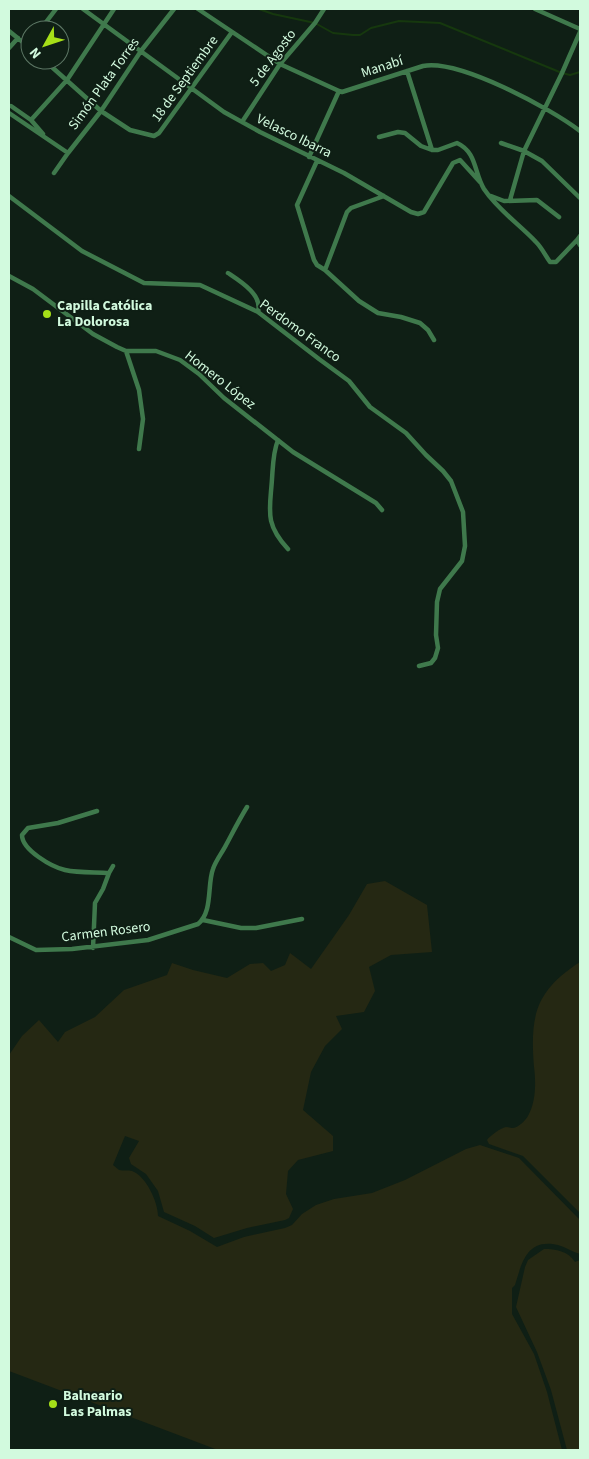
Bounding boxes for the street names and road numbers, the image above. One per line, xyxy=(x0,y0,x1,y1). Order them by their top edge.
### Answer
street label: 5 de Agosto xyxy=(245,25,301,91)
street label: 18 de Septiembre xyxy=(147,32,223,126)
street label: Simón Plata Torres xyxy=(64,34,144,134)
street label: Manabí xyxy=(358,51,406,83)
street label: Velasco Ibarra xyxy=(253,109,335,163)
street label: Perdomo Franco xyxy=(255,295,345,367)
street label: Homero López xyxy=(180,346,260,414)
street label: Carmen Rosero xyxy=(60,917,152,947)

